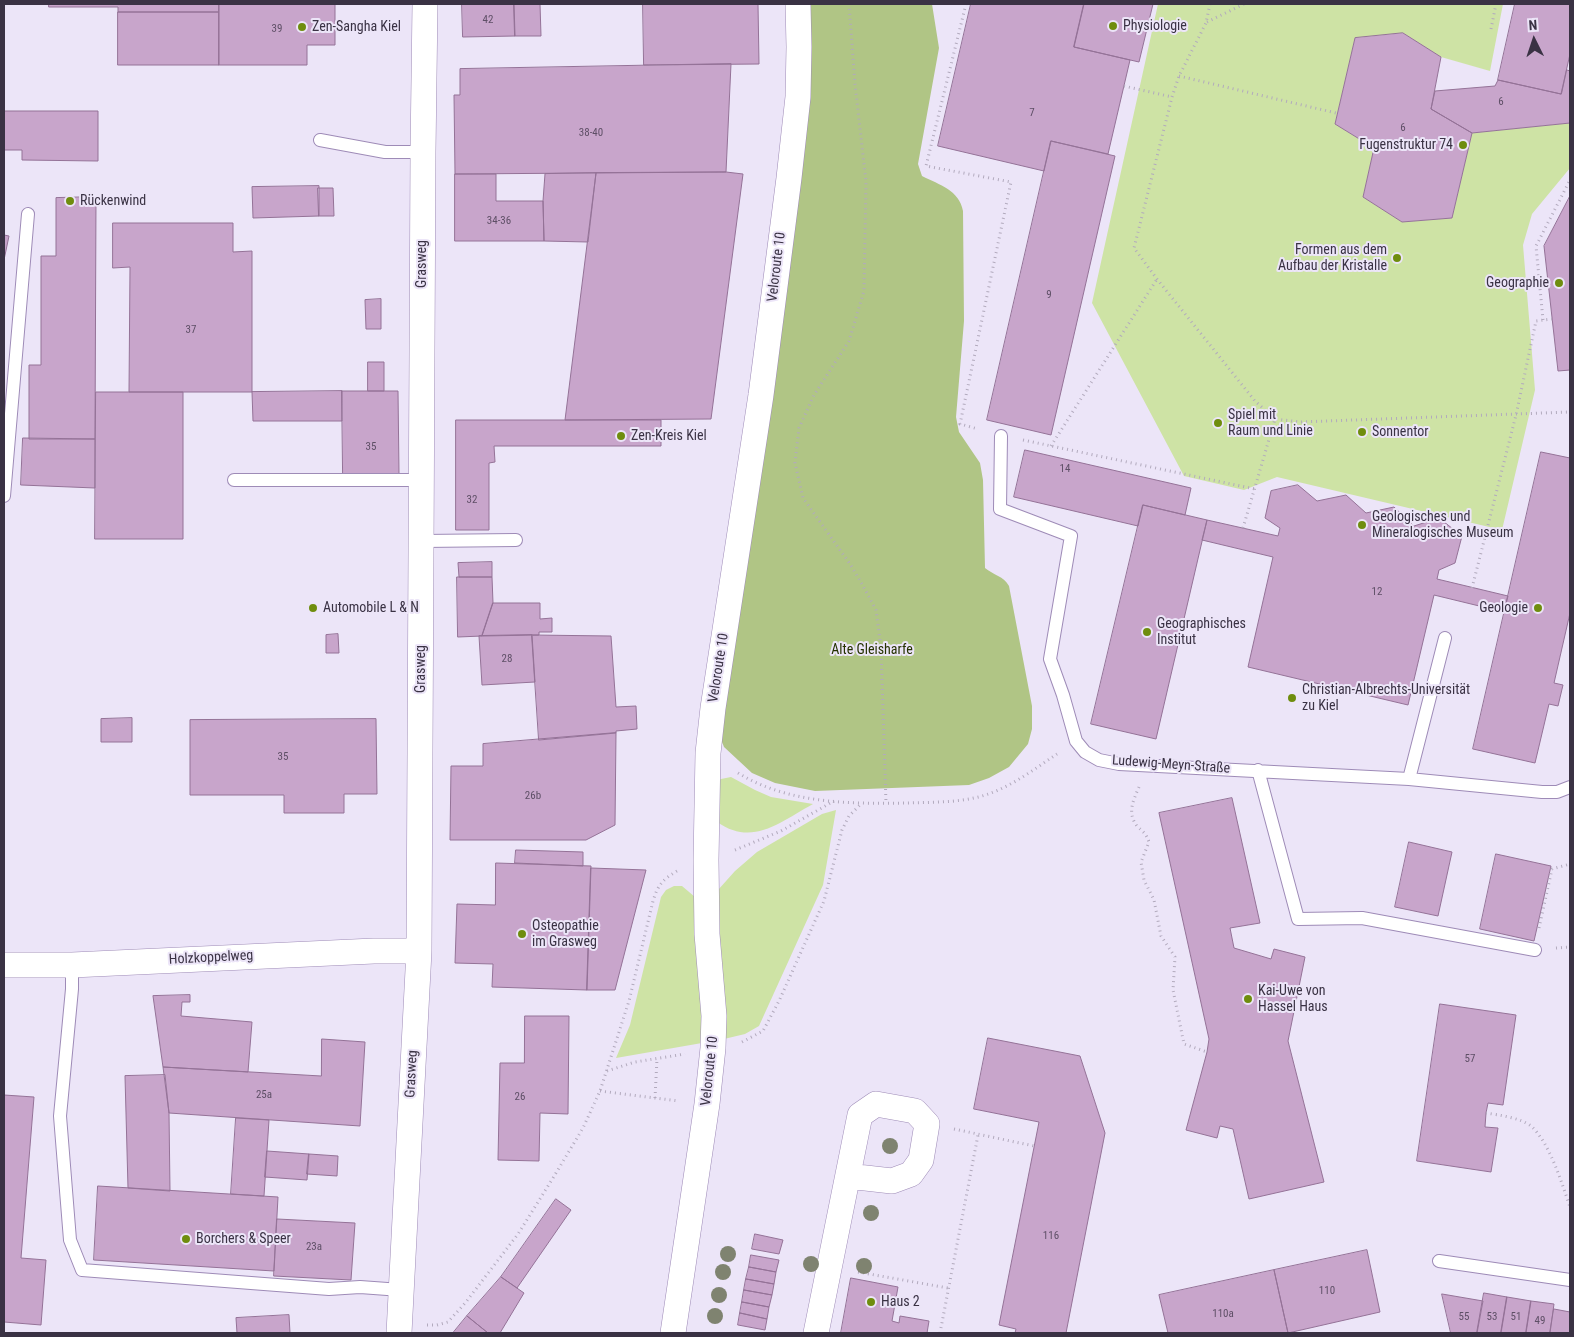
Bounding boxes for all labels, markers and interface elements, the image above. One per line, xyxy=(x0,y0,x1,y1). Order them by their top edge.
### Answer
house number: 42 xyxy=(483,13,493,27)
north arrow xyxy=(1509,15,1559,65)
text: N xyxy=(1528,17,1538,33)
place label: Physiologie xyxy=(1123,18,1187,34)
place label: Zen-Sangha Kiel xyxy=(312,19,401,35)
marker: Physiologie xyxy=(1107,20,1119,32)
marker: Zen-Sangha Kiel xyxy=(296,21,308,33)
house number: 39 xyxy=(272,22,282,36)
house number: 6 xyxy=(1498,95,1504,109)
house number: 7 xyxy=(1029,106,1035,120)
house number: 6 xyxy=(1400,121,1406,135)
house number: 38-40 xyxy=(579,126,603,140)
place label: Fugenstruktur 74 xyxy=(1359,137,1453,153)
marker: Fugenstruktur 74 xyxy=(1457,139,1469,151)
place label: Rückenwind xyxy=(80,193,146,209)
marker: Rückenwind xyxy=(64,195,76,207)
house number: 34-36 xyxy=(487,214,511,228)
street label: Veloroute 10 xyxy=(764,231,790,303)
street label: Grasweg xyxy=(414,240,430,288)
place label: Formen aus dem Aufbau der Kristalle xyxy=(1278,242,1387,274)
marker: Formen aus dem Aufbau der Kristalle xyxy=(1391,252,1403,264)
place label: Geographie xyxy=(1486,275,1549,291)
marker: Geographie xyxy=(1553,277,1565,289)
house number: 9 xyxy=(1046,288,1052,302)
house number: 37 xyxy=(186,323,196,337)
place label: Spiel mit Raum und Linie xyxy=(1228,407,1313,440)
marker: Spiel mit Raum und Linie xyxy=(1212,417,1224,429)
place label: Sonnentor xyxy=(1372,424,1428,440)
marker: Sonnentor xyxy=(1356,426,1368,438)
place label: Zen-Kreis Kiel xyxy=(631,428,707,444)
marker: Zen-Kreis Kiel xyxy=(615,430,627,442)
house number: 35 xyxy=(366,440,376,454)
house number: 14 xyxy=(1060,462,1070,476)
house number: 32 xyxy=(467,493,477,507)
place label: Geologisches und Mineralogisches Museum xyxy=(1372,509,1514,542)
marker: Geologisches und Mineralogisches Museum xyxy=(1356,519,1368,531)
house number: 12 xyxy=(1372,585,1382,599)
place label: Automobile L & N xyxy=(323,600,419,616)
place label: Geologie xyxy=(1479,600,1528,616)
marker: Automobile L & N xyxy=(307,602,319,614)
marker: Geologie xyxy=(1532,602,1544,614)
place label: Geographisches Institut xyxy=(1157,616,1246,648)
marker: Geographisches Institut xyxy=(1141,626,1153,638)
street label: Veloroute 10 xyxy=(705,632,733,704)
park label: Alte Gleisharfe xyxy=(831,642,913,658)
street label: Grasweg xyxy=(413,645,429,693)
house number: 28 xyxy=(502,652,512,666)
place label: Christian-Albrechts-Universität zu Kiel xyxy=(1302,682,1470,714)
marker: Christian-Albrechts-Universität zu Kiel xyxy=(1286,692,1298,704)
house number: 35 xyxy=(278,750,288,764)
street label: Ludewig-Meyn-Straße xyxy=(1111,752,1231,778)
house number: 26b xyxy=(525,789,541,803)
place label: Osteopathie im Grasweg xyxy=(532,918,599,950)
marker: Osteopathie im Grasweg xyxy=(516,928,528,940)
street label: Holzkoppelweg xyxy=(168,947,254,969)
place label: Kai-Uwe von Hassel Haus xyxy=(1258,983,1328,1016)
marker: Kai-Uwe von Hassel Haus xyxy=(1242,993,1254,1005)
street label: Veloroute 10 xyxy=(698,1035,722,1107)
street label: Grasweg xyxy=(402,1050,422,1098)
house number: 57 xyxy=(1465,1052,1475,1066)
house number: 25a xyxy=(256,1088,272,1102)
house number: 26 xyxy=(515,1090,525,1104)
house number: 116 xyxy=(1043,1229,1059,1243)
place label: Borchers & Speer xyxy=(196,1231,291,1247)
marker: Borchers & Speer xyxy=(180,1233,192,1245)
house number: 23a xyxy=(306,1240,322,1254)
house number: 110 xyxy=(1319,1284,1335,1298)
place label: Haus 2 xyxy=(881,1294,920,1310)
marker: Haus 2 xyxy=(865,1296,877,1308)
house number: 110a xyxy=(1212,1307,1234,1321)
house number: 55 xyxy=(1459,1310,1469,1324)
house number: 53 xyxy=(1487,1310,1497,1324)
house number: 51 xyxy=(1511,1310,1521,1324)
house number: 49 xyxy=(1535,1314,1545,1328)

